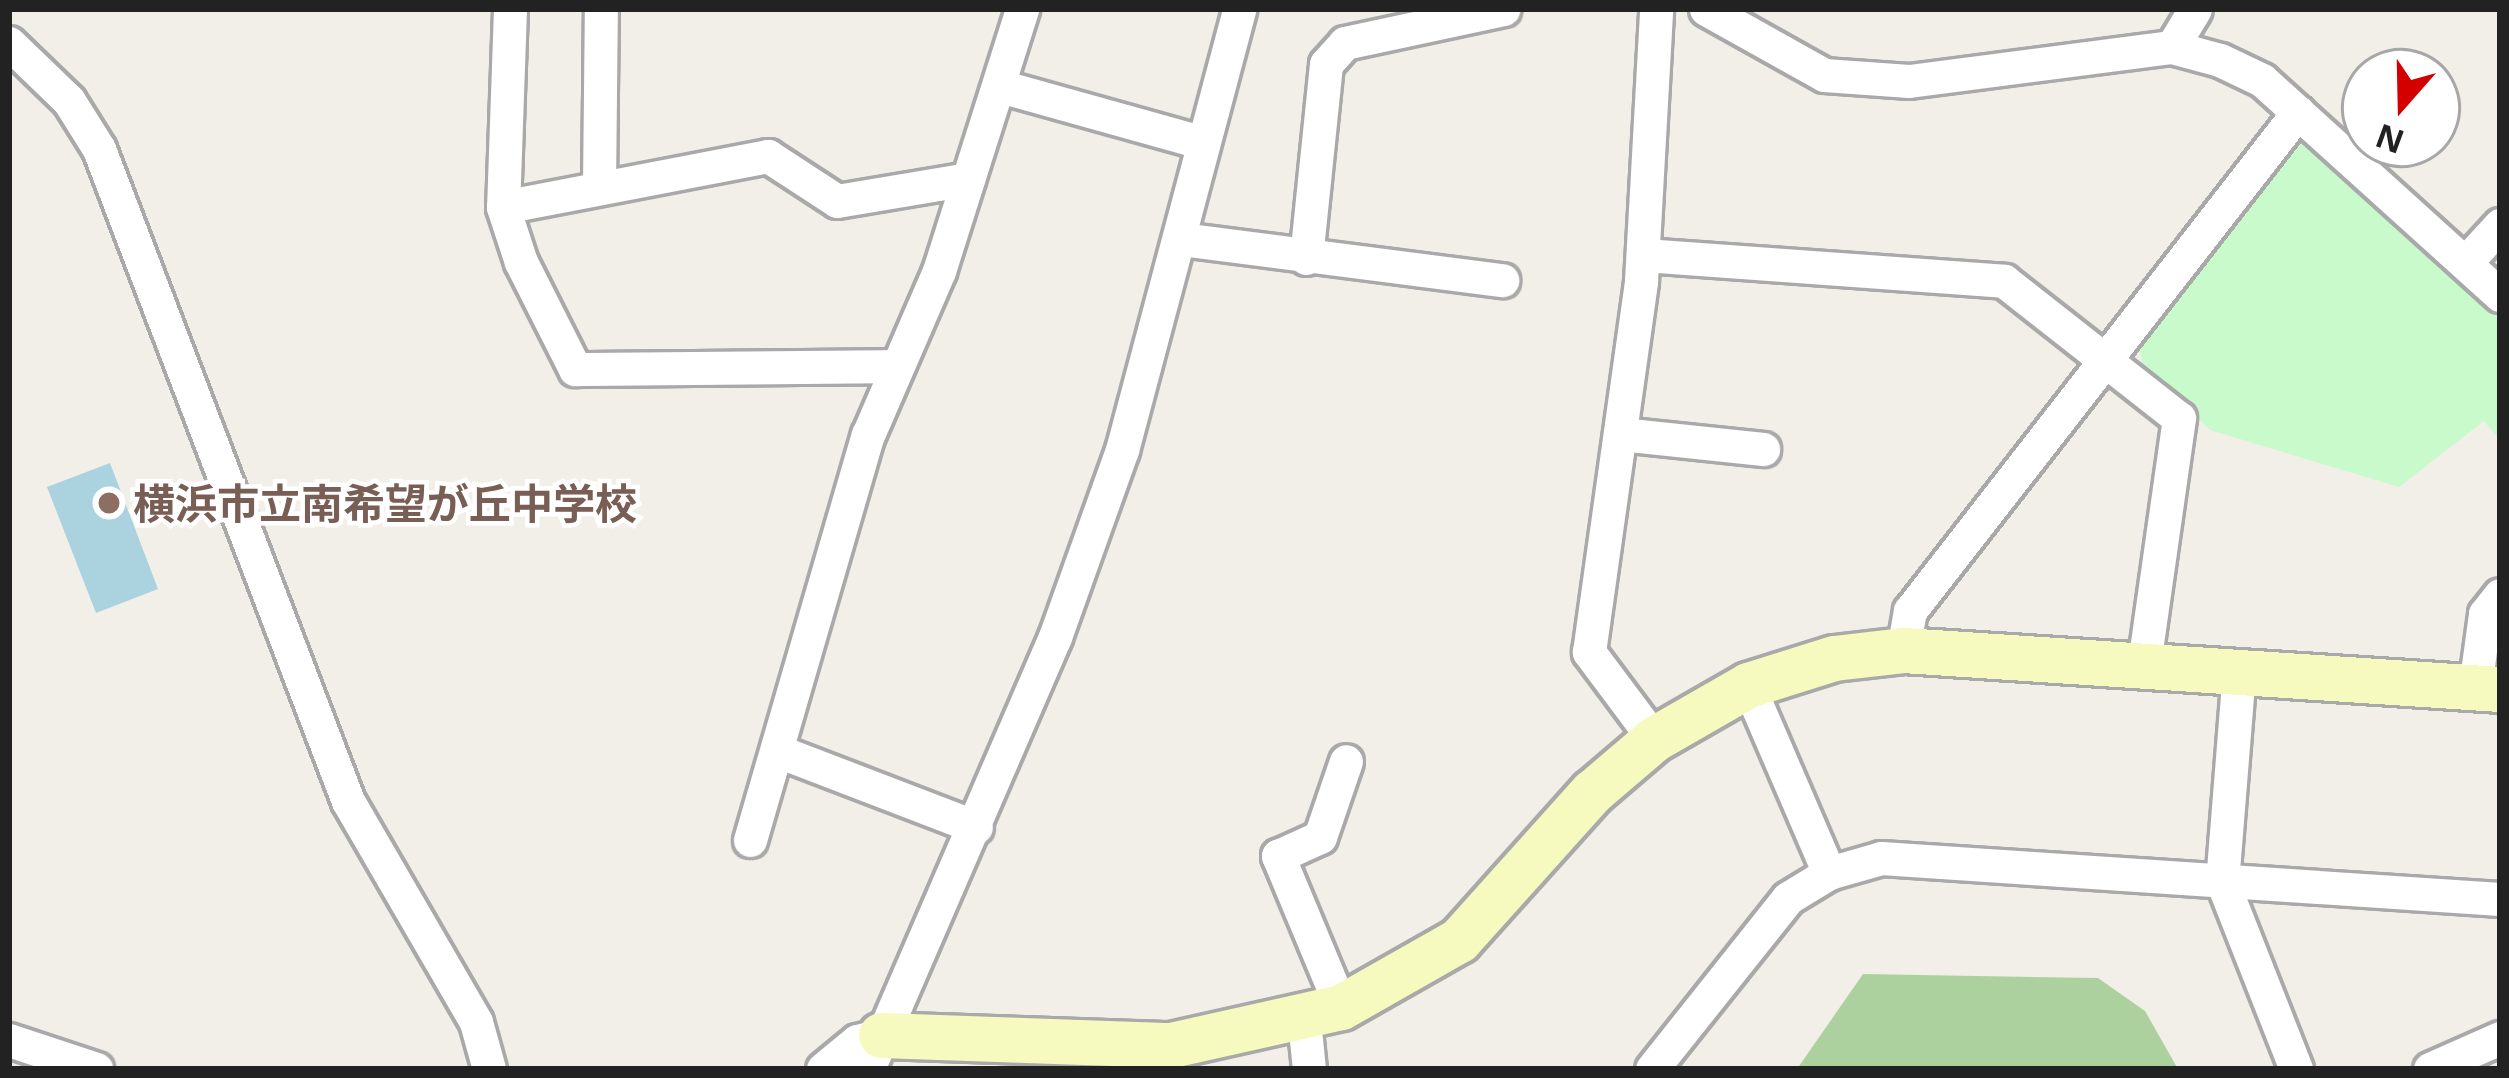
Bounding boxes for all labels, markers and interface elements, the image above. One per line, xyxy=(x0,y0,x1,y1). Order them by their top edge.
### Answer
north arrow xyxy=(2341,48,2461,168)
text: N xyxy=(2369,114,2410,165)
place label: 横浜市立南希望が丘中学校 xyxy=(133,478,637,528)
marker: 横浜市立南希望が丘中学校 xyxy=(96,490,122,516)

